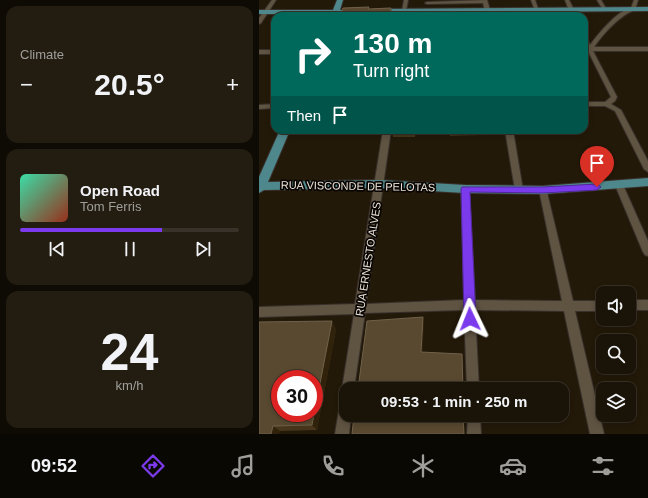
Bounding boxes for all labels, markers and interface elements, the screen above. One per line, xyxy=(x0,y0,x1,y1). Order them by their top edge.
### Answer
icon: right xyxy=(287,28,339,80)
text: 130 m xyxy=(353,28,432,59)
text: Climate xyxy=(20,47,64,62)
text: Turn right xyxy=(353,61,429,81)
text: 20.5° xyxy=(94,68,165,101)
text: − xyxy=(20,72,33,97)
text: + xyxy=(226,72,239,97)
icon: arrive xyxy=(329,104,351,126)
text: Then xyxy=(287,107,321,124)
pin xyxy=(580,146,614,187)
icon: arrive xyxy=(586,152,608,174)
street label: RUA VISCONDE DE PELOTAS xyxy=(281,179,435,193)
text: Open Road xyxy=(80,182,160,199)
text: Tom Ferris xyxy=(80,199,141,214)
street label: RUA ERNESTO ALVES xyxy=(353,201,383,317)
icon: previous xyxy=(46,238,68,260)
icon: pause xyxy=(119,238,141,260)
icon: next xyxy=(192,238,214,260)
map controls xyxy=(596,286,636,422)
button: sound xyxy=(596,286,636,326)
position arrow xyxy=(449,298,491,340)
text: 24 xyxy=(101,323,158,381)
button: search xyxy=(596,334,636,374)
speed limit sign: 30 xyxy=(271,370,323,422)
text: km/h xyxy=(115,378,144,393)
button: layers xyxy=(596,382,636,422)
text: 09:53 · 1 min · 250 m xyxy=(381,393,527,410)
icon: directions xyxy=(139,452,167,480)
icon: music xyxy=(229,452,257,480)
icon: phone xyxy=(319,452,347,480)
icon: climate xyxy=(409,452,437,480)
icon: car xyxy=(499,452,527,480)
icon: filters xyxy=(589,452,617,480)
text: 09:52 xyxy=(31,456,77,476)

